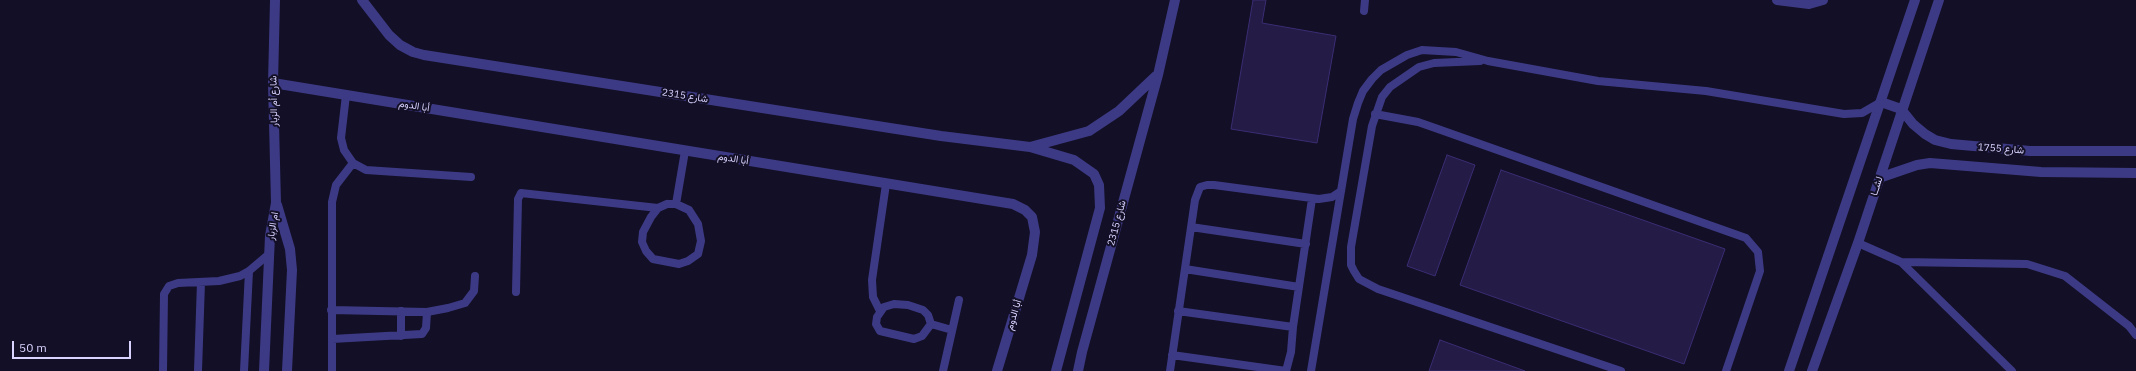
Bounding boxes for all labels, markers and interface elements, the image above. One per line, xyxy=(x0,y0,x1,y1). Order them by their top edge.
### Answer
street label: شارع أم الزبار xyxy=(268,75,280,127)
street label: شارع 2315 xyxy=(661,86,709,106)
street label: أبا الدوم xyxy=(398,98,430,114)
street label: شارع 1755 xyxy=(1977,141,2025,157)
street label: أبا الدوم xyxy=(717,151,749,167)
street label: لشــا xyxy=(1868,175,1886,197)
street label: شارع 2315 xyxy=(1105,199,1129,247)
street label: ام الزبار xyxy=(265,211,281,241)
street label: أبا الدوم xyxy=(1004,298,1024,332)
scale bar xyxy=(14,333,133,359)
text: 50 m xyxy=(19,340,47,355)

